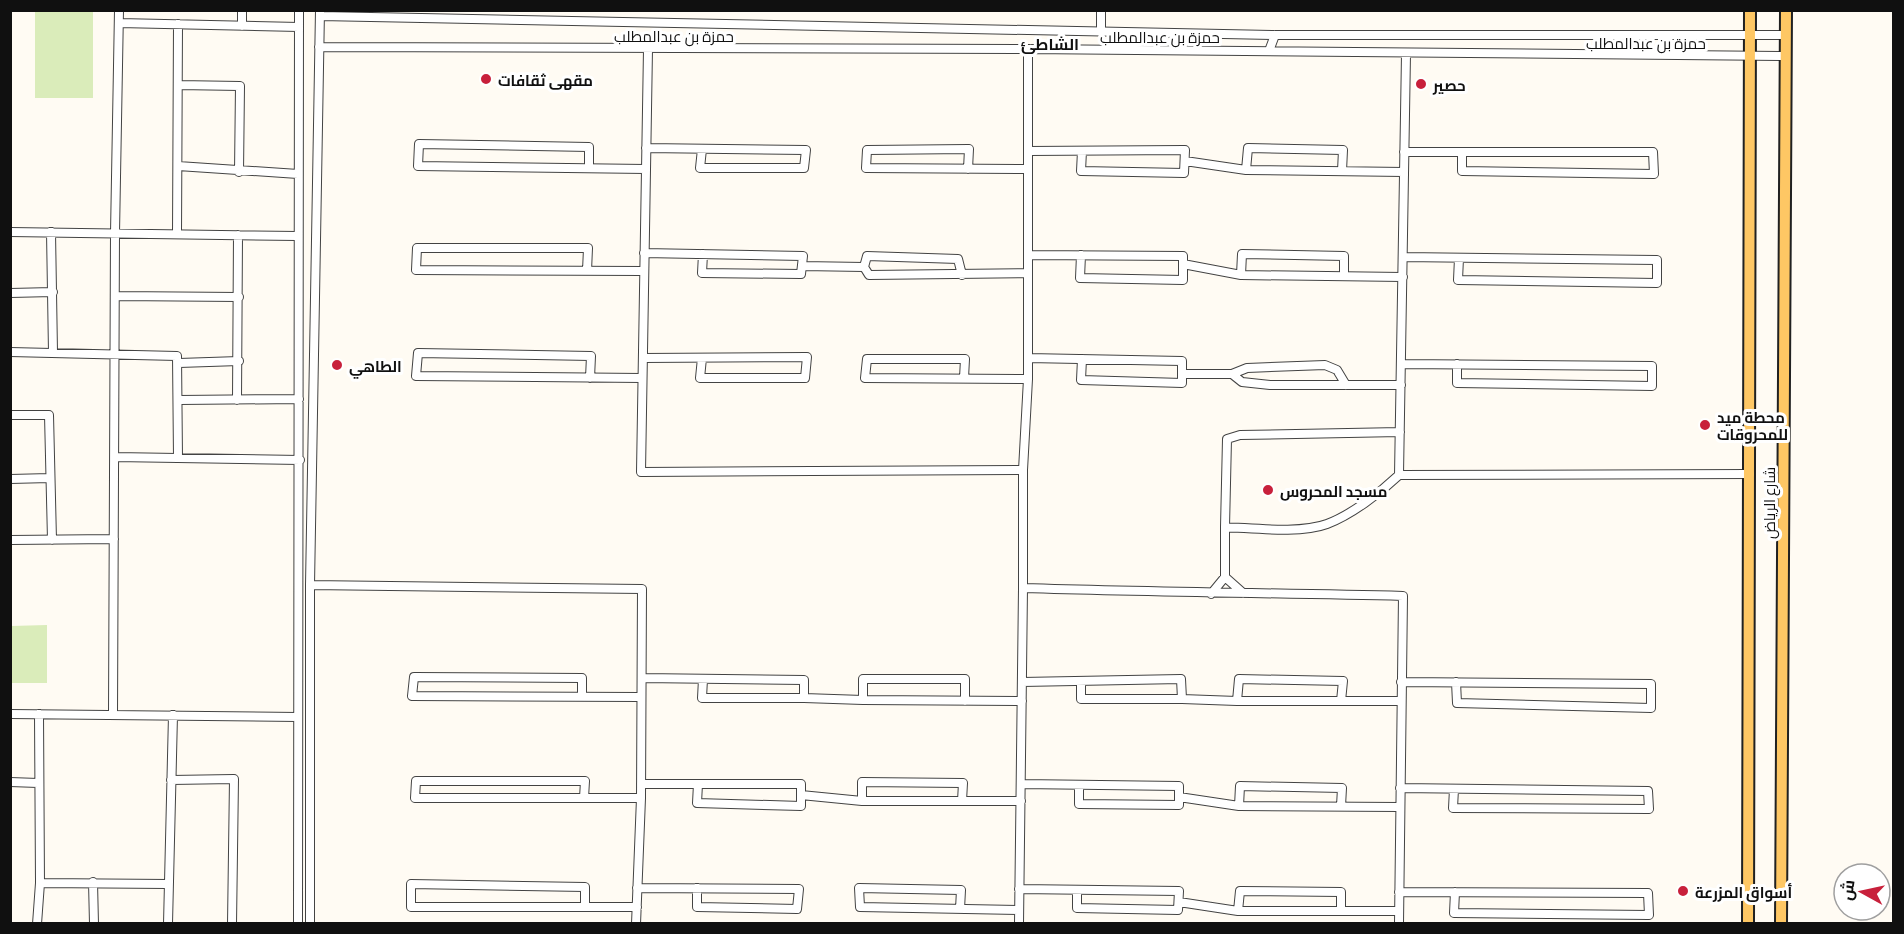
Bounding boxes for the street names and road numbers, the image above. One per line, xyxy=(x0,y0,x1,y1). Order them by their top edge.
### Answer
street label: حمزة بن عبدالمطلب xyxy=(614,24,734,47)
street label: حمزة بن عبدالمطلب xyxy=(1100,25,1220,48)
street label: حمزة بن عبدالمطلب xyxy=(1586,31,1706,54)
street label: شارع الرياض xyxy=(1757,467,1781,539)

